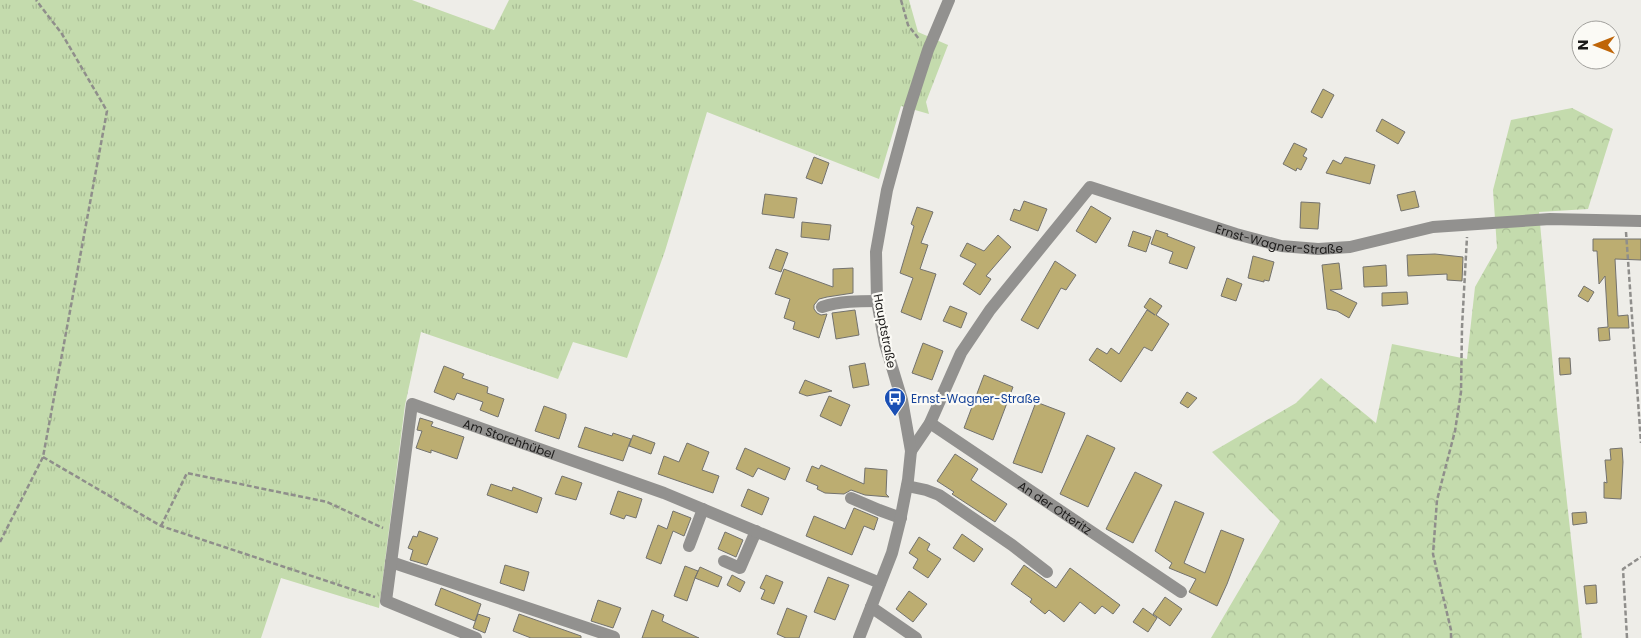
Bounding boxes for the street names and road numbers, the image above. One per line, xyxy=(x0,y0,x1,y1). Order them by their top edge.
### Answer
street label: Ernst-Wagner-Straße xyxy=(1213,220,1343,258)
street label: Hauptstraße xyxy=(869,292,901,370)
street label: Am Storchhübel xyxy=(461,414,557,462)
street label: An der Otteritz xyxy=(1015,476,1095,538)

